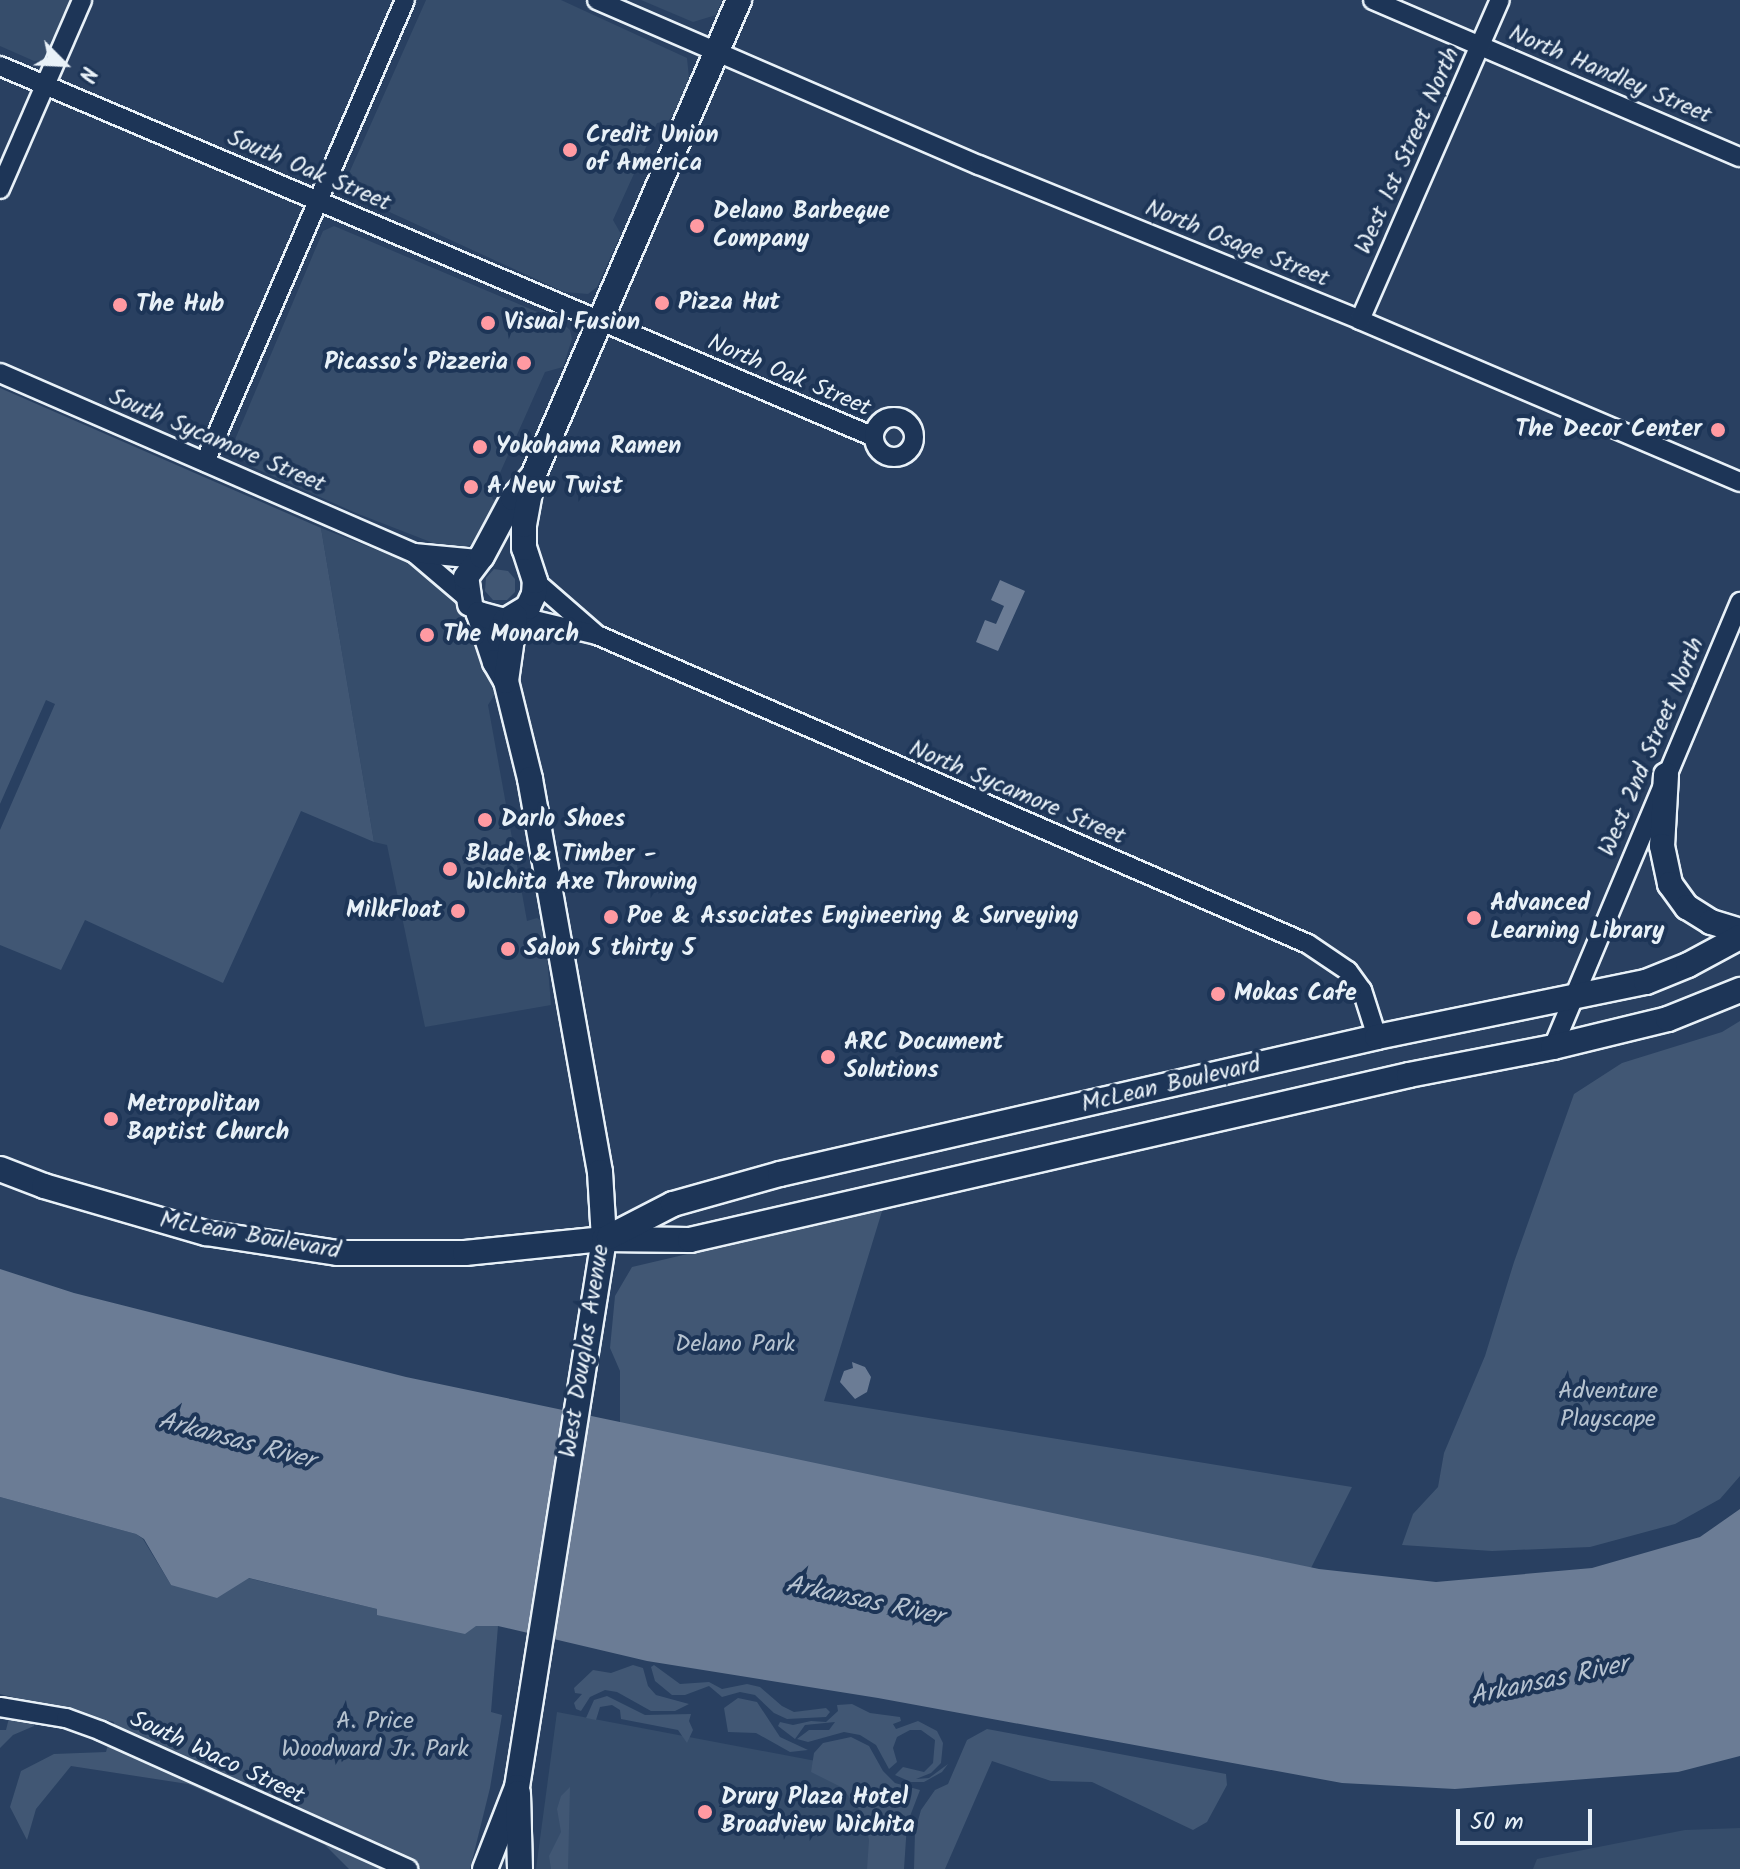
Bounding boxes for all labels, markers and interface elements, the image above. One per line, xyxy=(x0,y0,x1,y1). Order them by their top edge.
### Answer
street label: North Handley Street xyxy=(1504,19,1716,131)
north arrow xyxy=(24,24,104,104)
street label: West 1st Street North xyxy=(1349,43,1467,259)
text: N xyxy=(68,60,105,87)
place label: Credit Union of America xyxy=(586,122,719,178)
street label: South Oak Street xyxy=(223,124,395,218)
marker: Credit Union of America xyxy=(561,141,579,159)
street label: North Osage Street xyxy=(1141,194,1333,294)
place label: Delano Barbeque Company xyxy=(713,198,890,254)
marker: Delano Barbeque Company xyxy=(688,217,706,235)
place label: Pizza Hut xyxy=(678,289,780,317)
place label: The Hub xyxy=(136,291,224,319)
marker: Pizza Hut xyxy=(653,294,671,312)
marker: The Hub xyxy=(111,296,129,314)
place label: Visual Fusion xyxy=(504,309,640,337)
marker: Visual Fusion xyxy=(479,314,497,332)
street label: North Oak Street xyxy=(703,329,875,423)
place label: Picasso's Pizzeria xyxy=(324,349,508,377)
marker: Picasso's Pizzeria xyxy=(515,354,533,372)
street label: South Sycamore Street xyxy=(105,382,329,500)
place label: The Decor Center xyxy=(1515,416,1702,444)
marker: The Decor Center xyxy=(1709,421,1727,439)
place label: Yokohama Ramen xyxy=(496,433,681,461)
marker: Yokohama Ramen xyxy=(471,438,489,456)
place label: A New Twist xyxy=(487,473,623,501)
marker: A New Twist xyxy=(462,478,480,496)
place label: The Monarch xyxy=(443,621,579,649)
marker: The Monarch xyxy=(418,626,436,644)
street label: West 2nd Street North xyxy=(1593,633,1711,861)
street label: North Sycamore Street xyxy=(905,734,1129,852)
place label: Darlo Shoes xyxy=(501,806,625,834)
marker: Darlo Shoes xyxy=(476,811,494,829)
place label: Blade & Timber - WIchita Axe Throwing xyxy=(466,841,698,897)
marker: Blade & Timber - WIchita Axe Throwing xyxy=(441,860,459,878)
place label: Advanced Learning Library xyxy=(1490,890,1664,946)
place label: MilkFloat xyxy=(346,897,442,925)
marker: MilkFloat xyxy=(449,902,467,920)
place label: Poe & Associates Engineering & Surveying xyxy=(627,903,1079,931)
marker: Poe & Associates Engineering & Surveying xyxy=(602,908,620,926)
marker: Advanced Learning Library xyxy=(1465,909,1483,927)
place label: Salon 5 thirty 5 xyxy=(524,935,695,963)
marker: Salon 5 thirty 5 xyxy=(499,940,517,958)
place label: Mokas Cafe xyxy=(1234,980,1357,1008)
marker: Mokas Cafe xyxy=(1209,985,1227,1003)
place label: ARC Document Solutions xyxy=(844,1029,1003,1085)
marker: ARC Document Solutions xyxy=(819,1048,837,1066)
street label: McLean Boulevard xyxy=(1079,1050,1263,1120)
place label: Metropolitan Baptist Church xyxy=(127,1091,289,1147)
marker: Metropolitan Baptist Church xyxy=(102,1110,120,1128)
street label: McLean Boulevard xyxy=(157,1206,343,1266)
street label: West Douglas Avenue xyxy=(554,1242,616,1460)
park label: Delano Park xyxy=(675,1331,795,1359)
park label: Adventure Playscape xyxy=(1558,1378,1658,1434)
water label: Arkansas River xyxy=(155,1406,317,1478)
water label: Arkansas River xyxy=(782,1570,946,1634)
water label: Arkansas River xyxy=(1467,1650,1631,1714)
street label: South Waco Street xyxy=(125,1705,309,1811)
park label: A. Price Woodward Jr. Park xyxy=(281,1708,469,1764)
place label: Drury Plaza Hotel Broadview Wichita xyxy=(721,1784,915,1840)
scale bar xyxy=(1460,1793,1596,1843)
marker: Drury Plaza Hotel Broadview Wichita xyxy=(696,1803,714,1821)
text: 50 m xyxy=(1470,1803,1524,1842)

